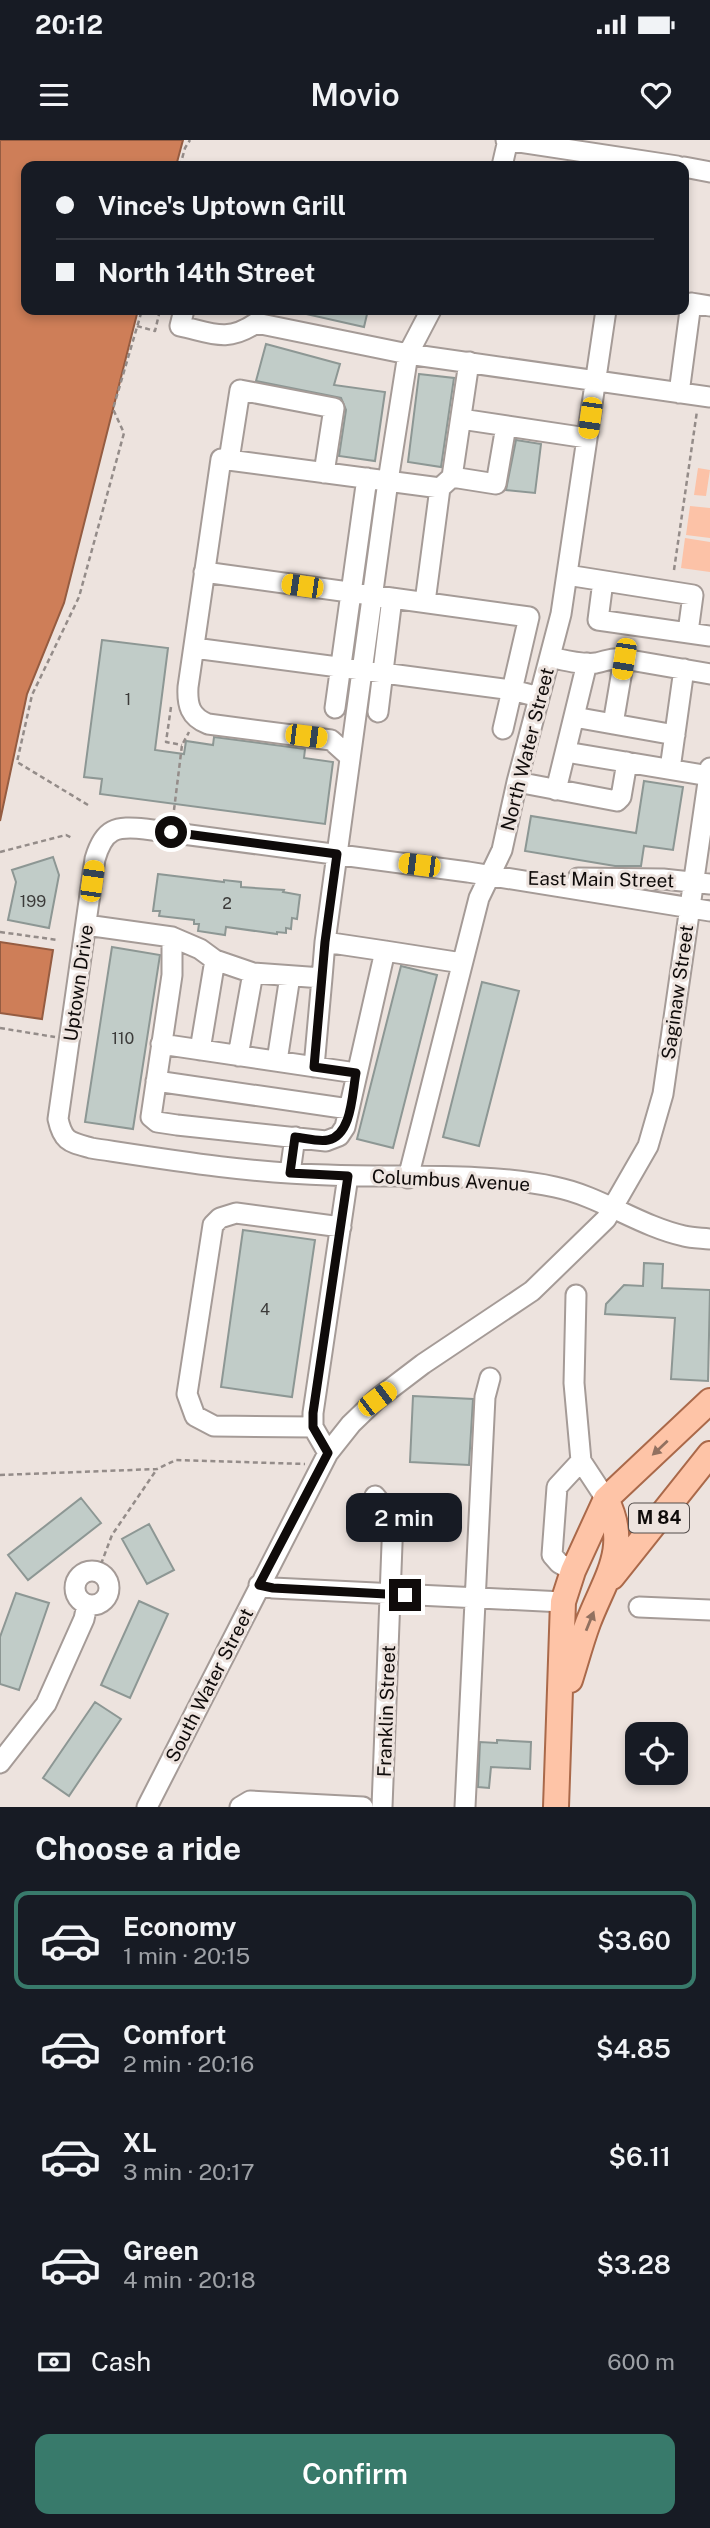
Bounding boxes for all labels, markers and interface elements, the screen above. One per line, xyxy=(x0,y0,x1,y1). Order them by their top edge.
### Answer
text: 20:12 xyxy=(35,9,103,40)
icon: menu xyxy=(35,76,73,114)
text: Movio xyxy=(310,76,400,113)
icon: heart xyxy=(637,76,675,114)
text: Vince's Uptown Grill xyxy=(98,190,346,221)
text: North 14th Street xyxy=(98,257,315,288)
car xyxy=(577,396,604,440)
car xyxy=(280,573,325,599)
car xyxy=(611,637,638,681)
street label: North Water Street xyxy=(496,665,558,833)
house number: 1 xyxy=(125,690,131,709)
car xyxy=(284,723,329,749)
route start xyxy=(155,816,187,848)
car xyxy=(397,852,442,878)
car xyxy=(79,859,106,903)
street label: East Main Street xyxy=(527,867,675,891)
house number: 199 xyxy=(20,892,46,911)
house number: 2 xyxy=(222,894,232,913)
street label: Uptown Drive xyxy=(59,923,97,1043)
street label: Saginaw Street xyxy=(657,923,697,1061)
house number: 110 xyxy=(112,1029,135,1048)
street label: Columbus Avenue xyxy=(371,1165,531,1195)
house number: 4 xyxy=(260,1300,270,1319)
car xyxy=(354,1378,401,1420)
one-way arrow xyxy=(651,1440,669,1456)
callout: 2 min xyxy=(347,1494,463,1542)
text: 2 min xyxy=(374,1504,434,1531)
road number: M 84 xyxy=(629,1504,689,1532)
route end xyxy=(389,1579,421,1611)
street label: South Water Street xyxy=(161,1604,257,1766)
one-way arrow xyxy=(584,1610,595,1631)
street label: Franklin Street xyxy=(373,1645,399,1777)
map controls xyxy=(625,1722,688,1785)
button: locate xyxy=(625,1722,688,1785)
text: Choose a ride xyxy=(35,1830,241,1867)
icon: car xyxy=(39,1909,102,1972)
text: Economy xyxy=(123,1911,236,1942)
text: $3.60 xyxy=(597,1925,671,1956)
text: 1 min · 20:15 xyxy=(123,1942,250,1969)
icon: car xyxy=(39,2017,102,2080)
text: Comfort xyxy=(123,2019,226,2050)
text: $4.85 xyxy=(596,2033,671,2064)
text: 2 min · 20:16 xyxy=(123,2050,254,2077)
icon: car xyxy=(39,2125,102,2188)
text: XL xyxy=(123,2127,157,2158)
text: $6.11 xyxy=(609,2141,671,2172)
text: 3 min · 20:17 xyxy=(123,2158,255,2185)
icon: car xyxy=(39,2233,102,2296)
text: Green xyxy=(123,2235,199,2266)
text: $3.28 xyxy=(596,2249,671,2280)
text: 4 min · 20:18 xyxy=(123,2266,256,2293)
icon: cash xyxy=(35,2343,73,2381)
text: Cash xyxy=(91,2346,151,2377)
text: 600 m xyxy=(607,2348,675,2375)
button: Confirm xyxy=(35,2434,675,2514)

